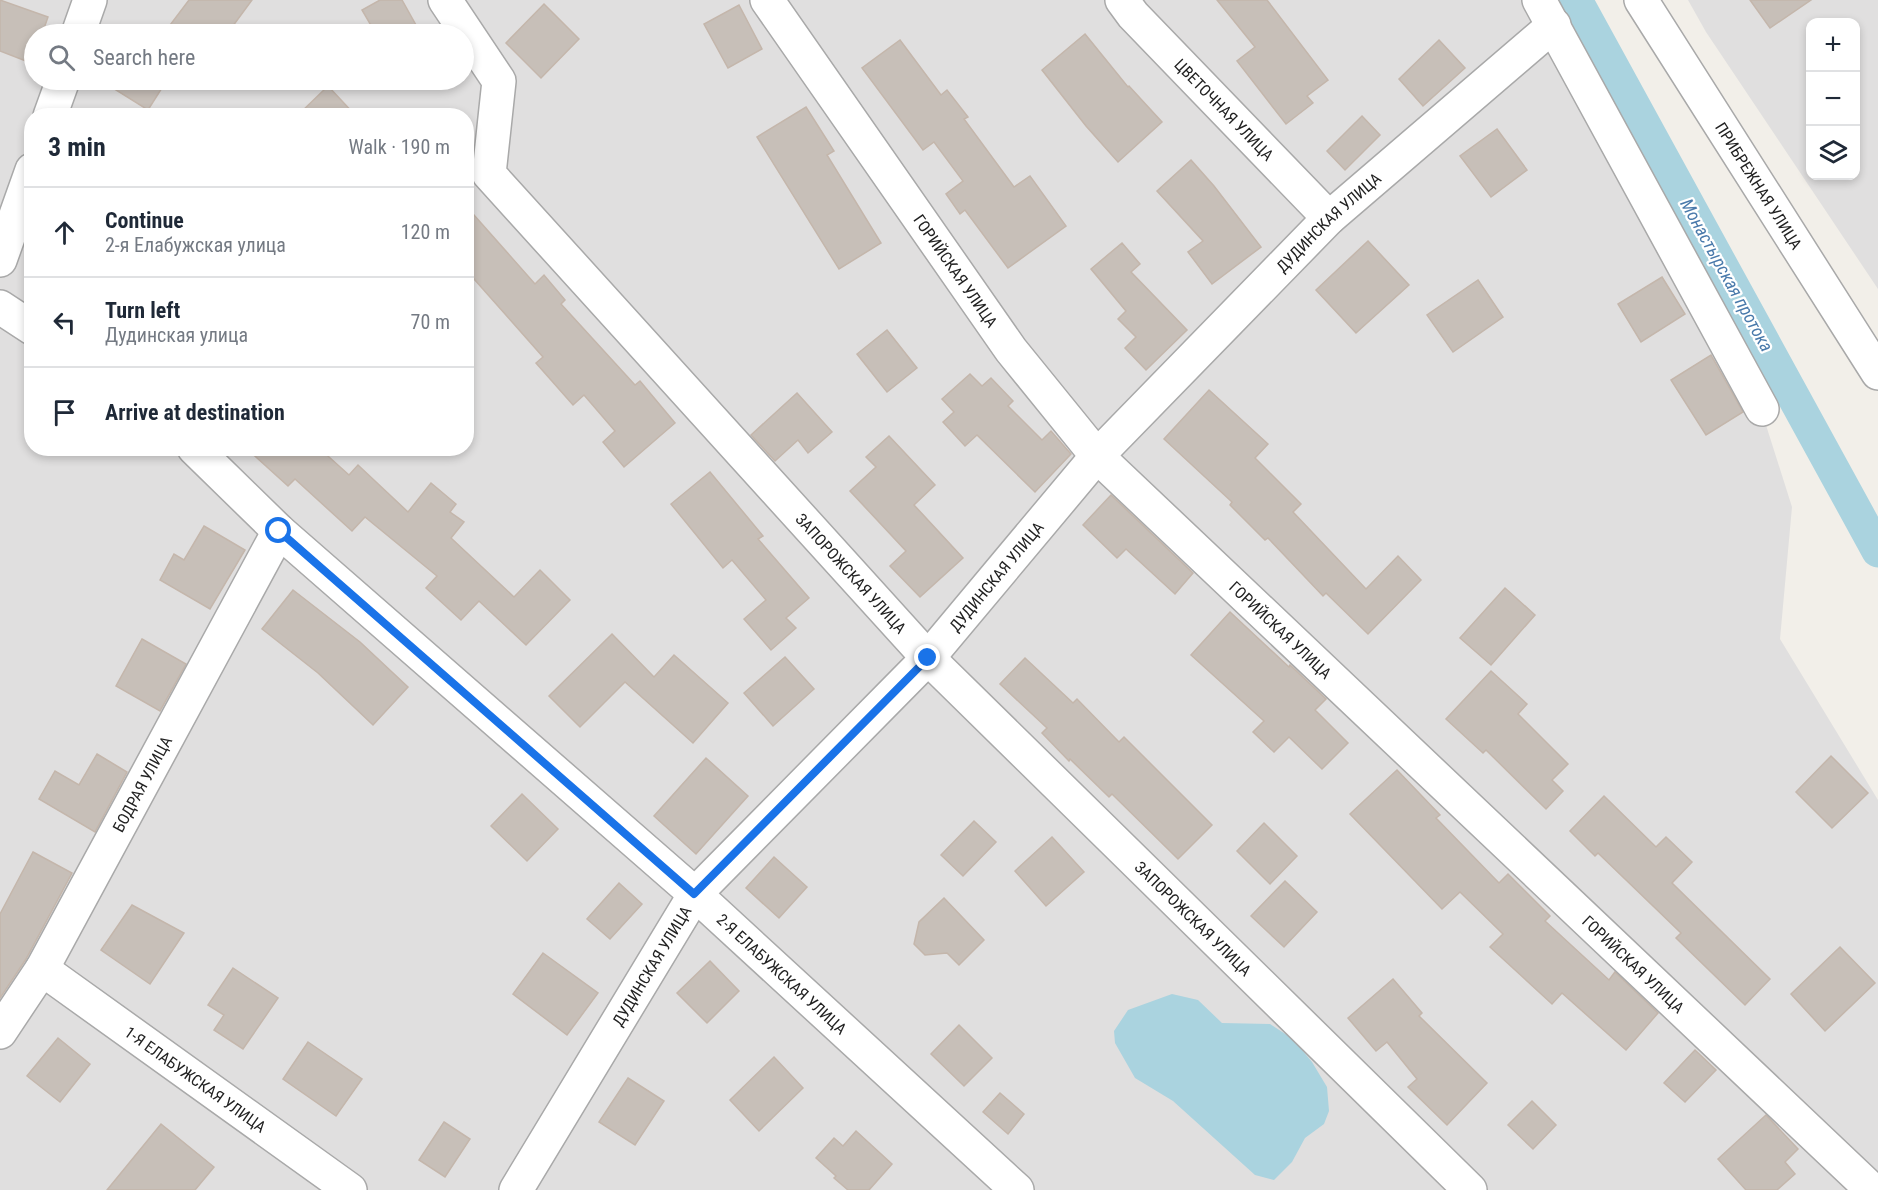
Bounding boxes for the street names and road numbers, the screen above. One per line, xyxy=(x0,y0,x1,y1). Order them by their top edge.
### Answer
street label: ЦВЕТОЧНАЯ УЛИЦА xyxy=(1171,55,1278,164)
street label: ПРИБРЕЖНАЯ УЛИЦА xyxy=(1712,119,1806,253)
street label: ДУДИНСКАЯ УЛИЦА xyxy=(1272,168,1385,276)
street label: ГОРИЙСКАЯ УЛИЦА xyxy=(910,211,1002,331)
street label: ЗАПОРОЖСКАЯ УЛИЦА xyxy=(792,509,910,637)
street label: ДУДИНСКАЯ УЛИЦА xyxy=(945,518,1047,635)
street label: ГОРИЙСКАЯ УЛИЦА xyxy=(1226,577,1336,683)
street label: БОДРАЯ УЛИЦА xyxy=(108,733,176,835)
street label: ЗАПОРОЖСКАЯ УЛИЦА xyxy=(1131,857,1255,980)
street label: ДУДИНСКАЯ УЛИЦА xyxy=(608,902,695,1029)
street label: 2-Я ЕЛАБУЖСКАЯ УЛИЦА xyxy=(713,910,851,1038)
street label: ГОРИЙСКАЯ УЛИЦА xyxy=(1579,911,1688,1017)
street label: 1-Я ЕЛАБУЖСКАЯ УЛИЦА xyxy=(121,1022,270,1136)

